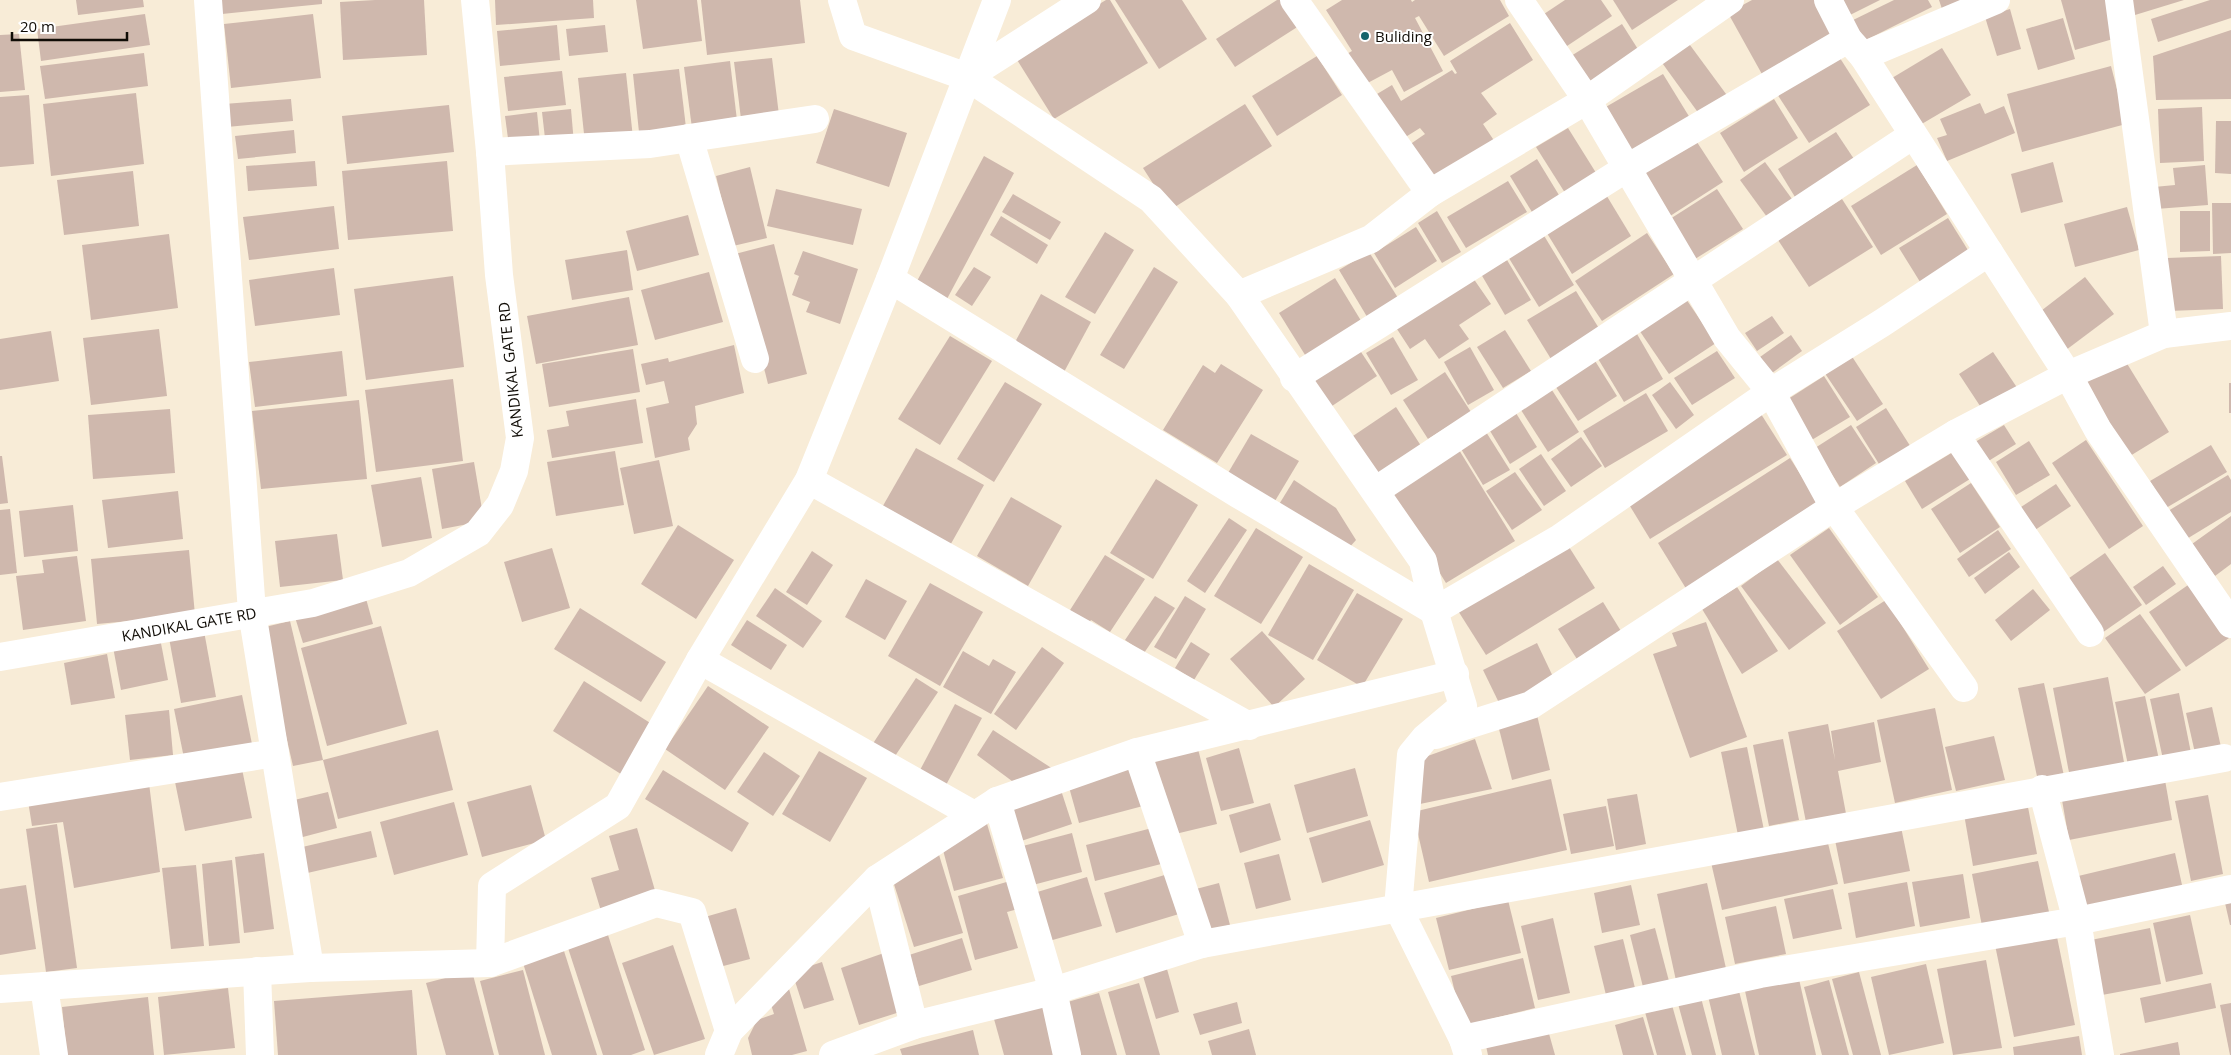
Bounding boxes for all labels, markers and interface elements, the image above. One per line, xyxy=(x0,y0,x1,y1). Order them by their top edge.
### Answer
scale bar xyxy=(12,10,128,42)
text: 20 m xyxy=(20,16,55,36)
place label: Buliding xyxy=(1375,26,1432,46)
marker: Buliding xyxy=(1359,30,1371,42)
street label: KANDIKAL GATE RD xyxy=(493,301,527,439)
street label: KANDIKAL GATE RD xyxy=(120,602,258,646)

